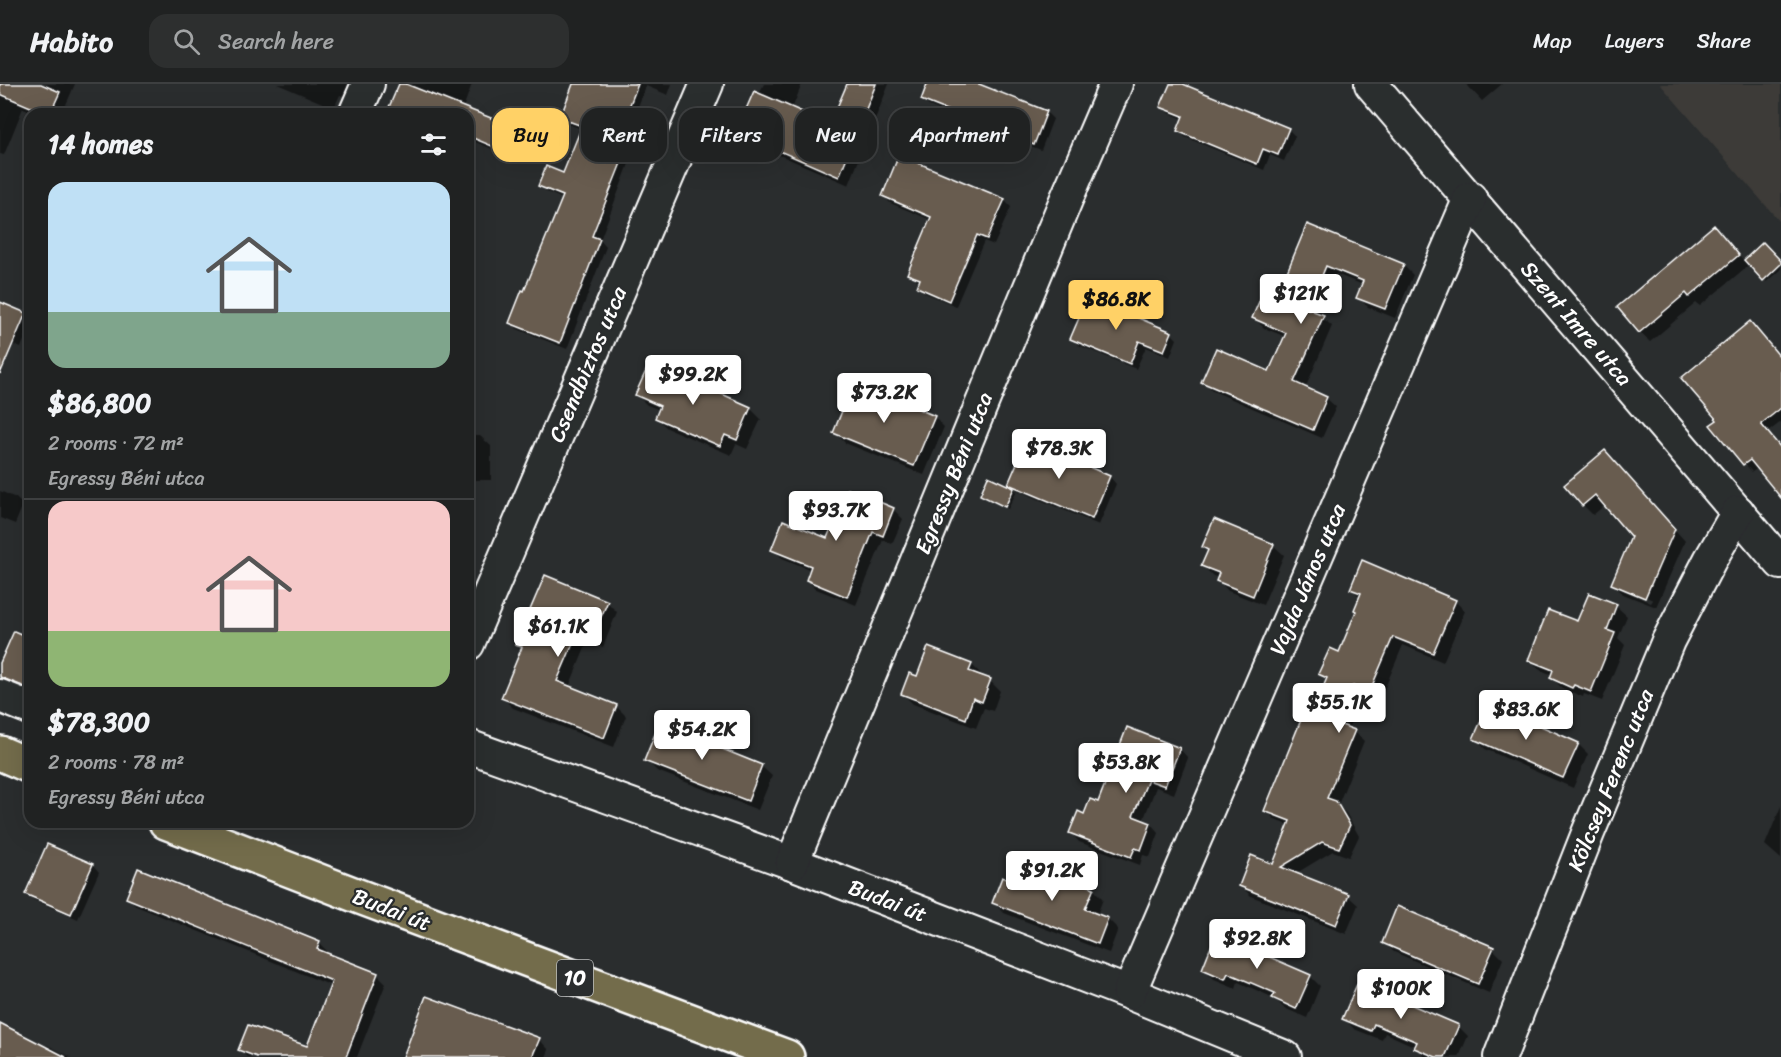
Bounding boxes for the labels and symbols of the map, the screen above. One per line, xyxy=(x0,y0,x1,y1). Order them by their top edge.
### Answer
street label: Szent Imre utca xyxy=(1511,252,1643,395)
pin: $121K xyxy=(1259,274,1343,325)
street label: Csendbiztos utca xyxy=(537,279,638,448)
pin: $86.8K xyxy=(1067,280,1165,331)
pin: $99.2K xyxy=(644,355,742,406)
pin: $73.2K xyxy=(835,373,933,424)
street label: Egressy Béni utca xyxy=(903,386,1004,560)
pin: $78.3K xyxy=(1010,429,1108,480)
pin: $93.7K xyxy=(787,491,885,542)
street label: Vajda János utca xyxy=(1258,496,1357,661)
pin: $61.1K xyxy=(509,607,607,658)
street label: Kölcsey Ferenc utca xyxy=(1556,682,1665,878)
pin: $55.1K xyxy=(1290,683,1388,734)
pin: $83.6K xyxy=(1477,690,1575,741)
pin: $54.2K xyxy=(653,710,751,761)
pin: $53.8K xyxy=(1077,743,1175,794)
pin: $91.2K xyxy=(1003,851,1101,902)
street label: Budai út xyxy=(843,868,933,933)
street label: Budai út xyxy=(347,877,437,942)
pin: $92.8K xyxy=(1208,919,1306,970)
road number: 10 xyxy=(557,960,593,996)
pin: $100K xyxy=(1359,969,1443,1020)

